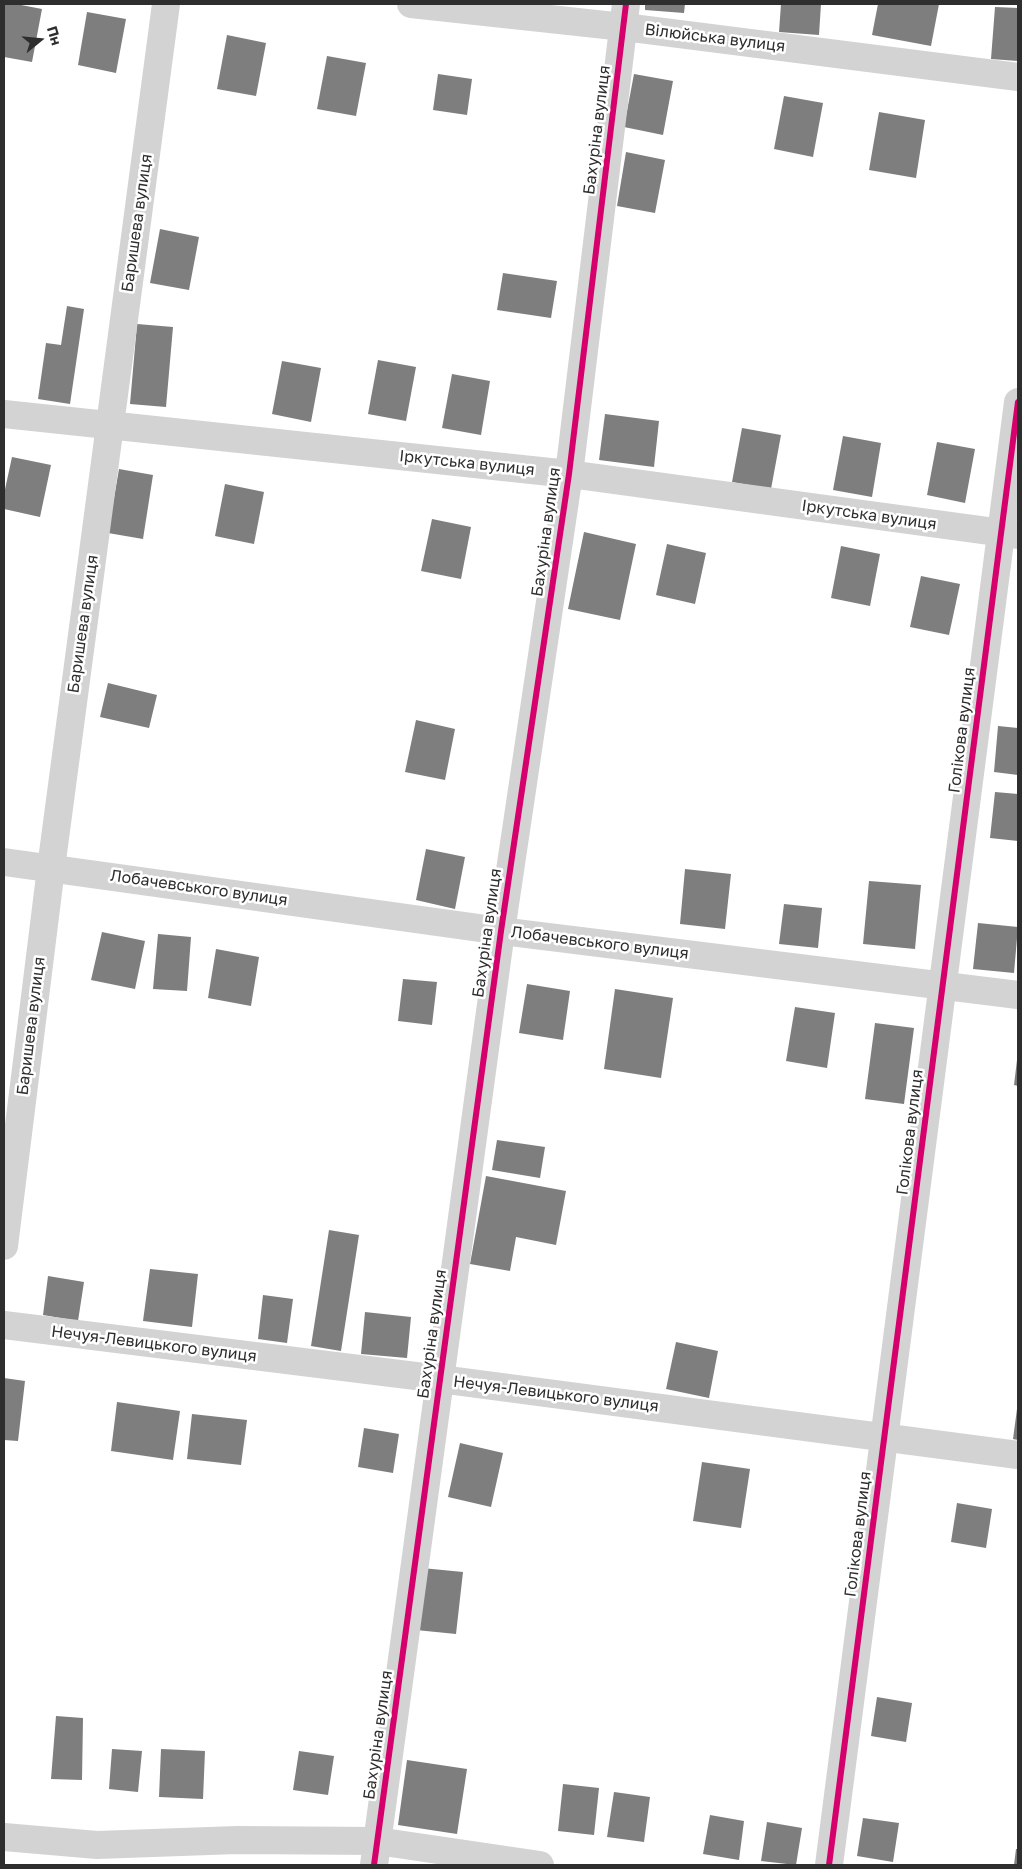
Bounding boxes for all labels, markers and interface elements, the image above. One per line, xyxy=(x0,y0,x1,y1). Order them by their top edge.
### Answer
north arrow xyxy=(15,15,65,65)
street label: Вілюйська вулиця xyxy=(644,20,786,56)
text: Пн xyxy=(44,24,66,47)
street label: Бахуріна вулиця xyxy=(580,64,614,196)
street label: Баришева вулиця xyxy=(118,153,156,293)
street label: Іркутська вулиця xyxy=(398,446,536,480)
street label: Бахуріна вулиця xyxy=(527,466,565,598)
street label: Іркутська вулиця xyxy=(800,496,938,534)
street label: Баришева вулиця xyxy=(64,554,102,694)
street label: Голікова вулиця xyxy=(945,666,979,794)
street label: Лобачевського вулиця xyxy=(109,866,289,910)
street label: Бахуріна вулиця xyxy=(468,867,506,999)
street label: Лобачевського вулиця xyxy=(510,923,690,963)
street label: Баришева вулиця xyxy=(13,956,49,1096)
street label: Голікова вулиця xyxy=(893,1068,927,1196)
street label: Бахуріна вулиця xyxy=(413,1268,451,1400)
street label: Нечуя-Левицького вулиця xyxy=(50,1322,258,1366)
street label: Нечуя-Левицького вулиця xyxy=(452,1372,660,1416)
street label: Голікова вулиця xyxy=(841,1470,875,1598)
street label: Бахуріна вулиця xyxy=(359,1669,397,1801)

